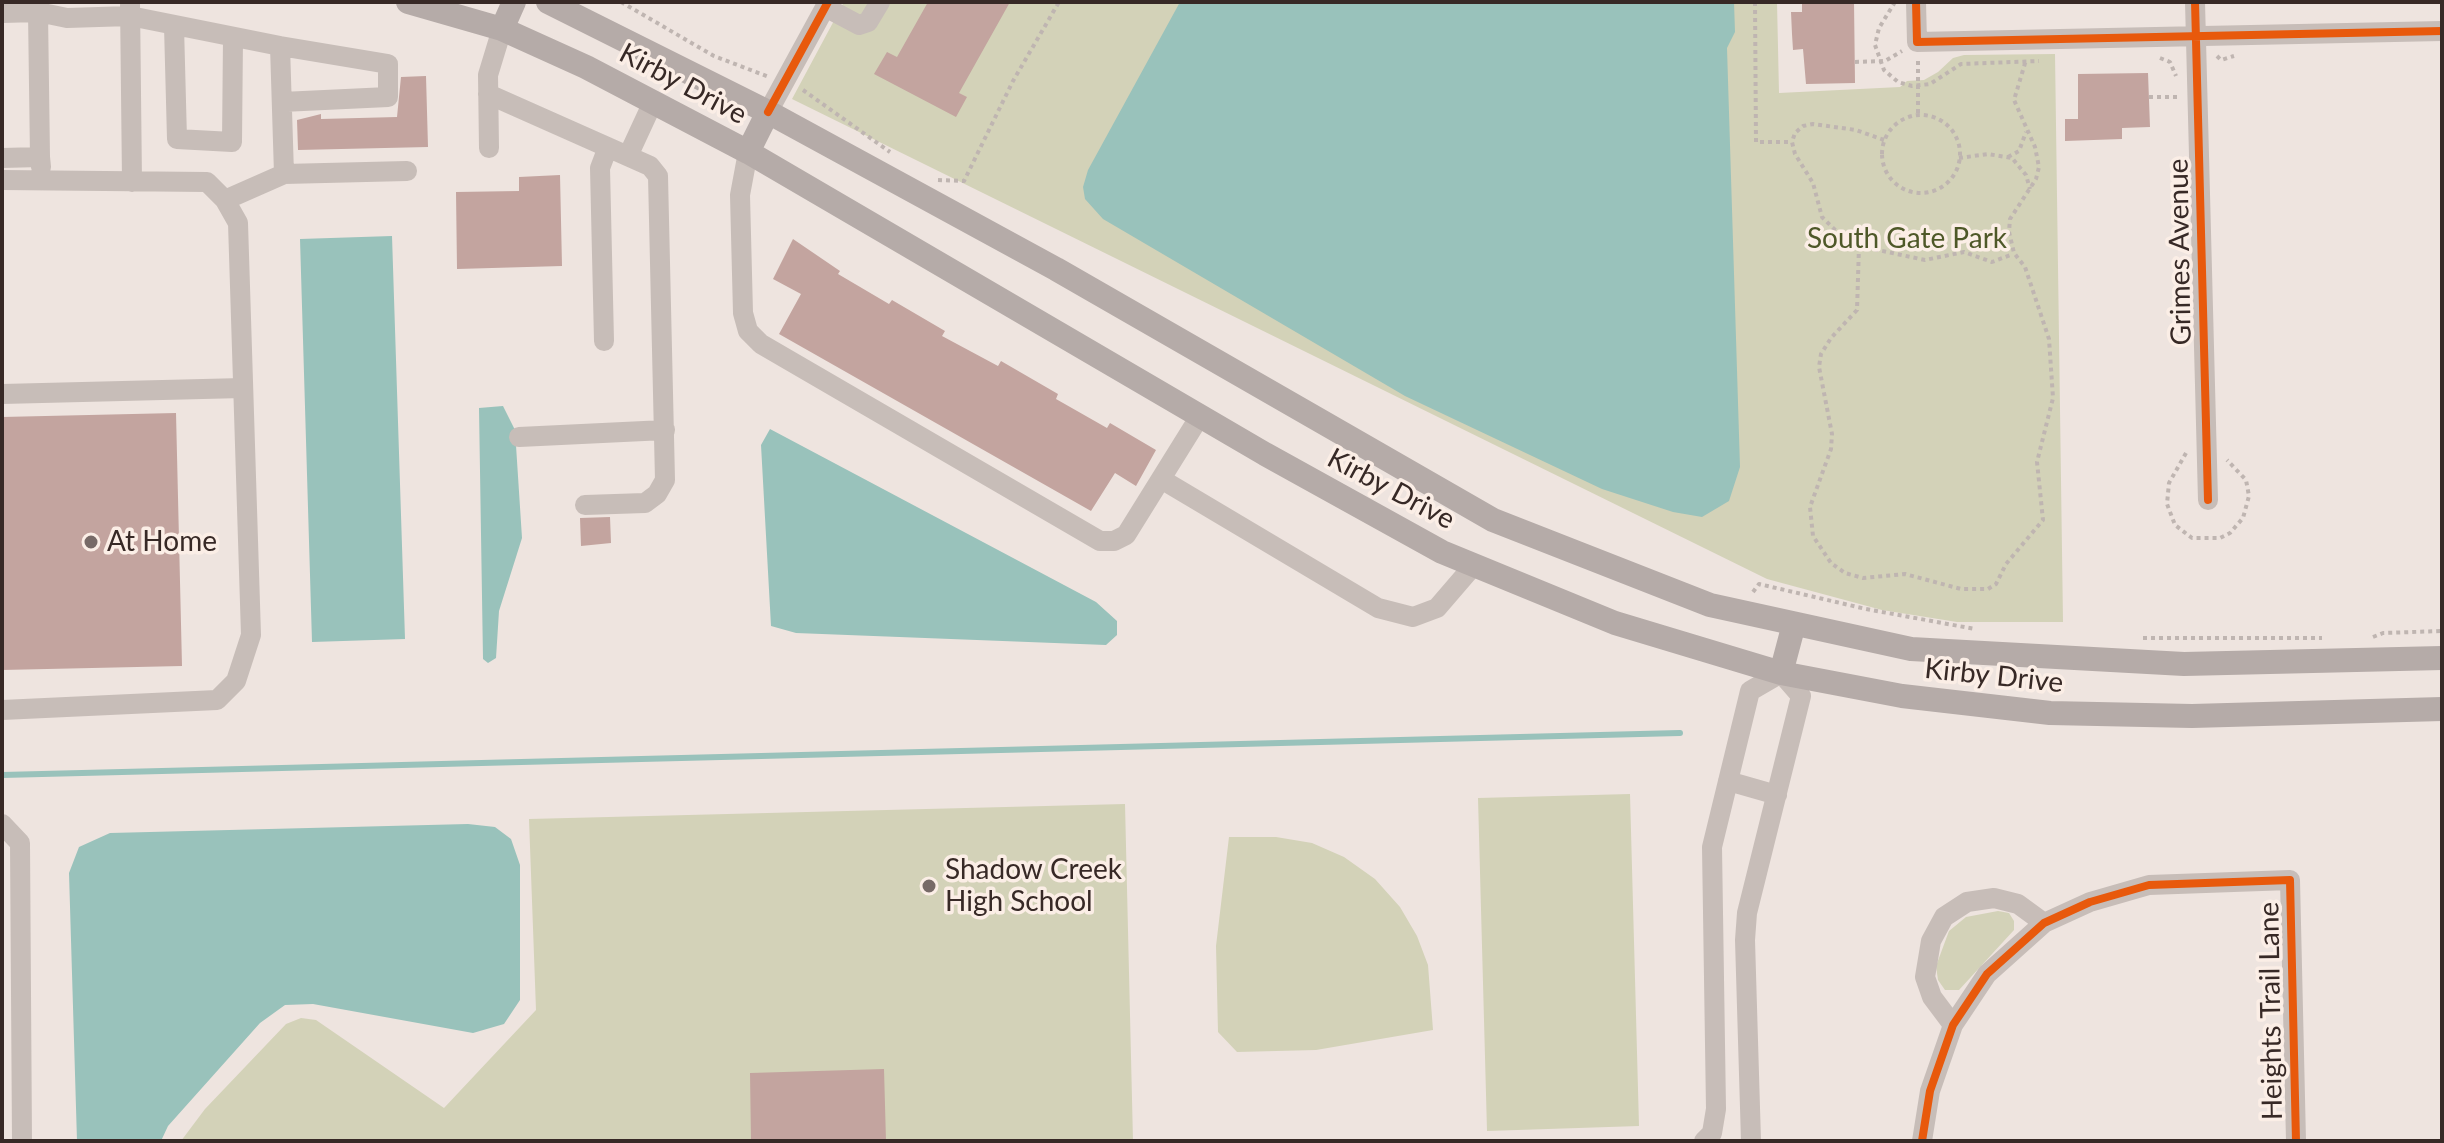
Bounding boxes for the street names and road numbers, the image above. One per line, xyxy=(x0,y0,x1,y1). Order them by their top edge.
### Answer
street label: Kirby Drive xyxy=(614,37,752,131)
street label: Grimes Avenue xyxy=(2162,158,2198,346)
street label: Kirby Drive xyxy=(1322,442,1460,536)
street label: Kirby Drive xyxy=(1923,652,2065,700)
street label: Heights Trail Lane xyxy=(2252,902,2290,1120)

